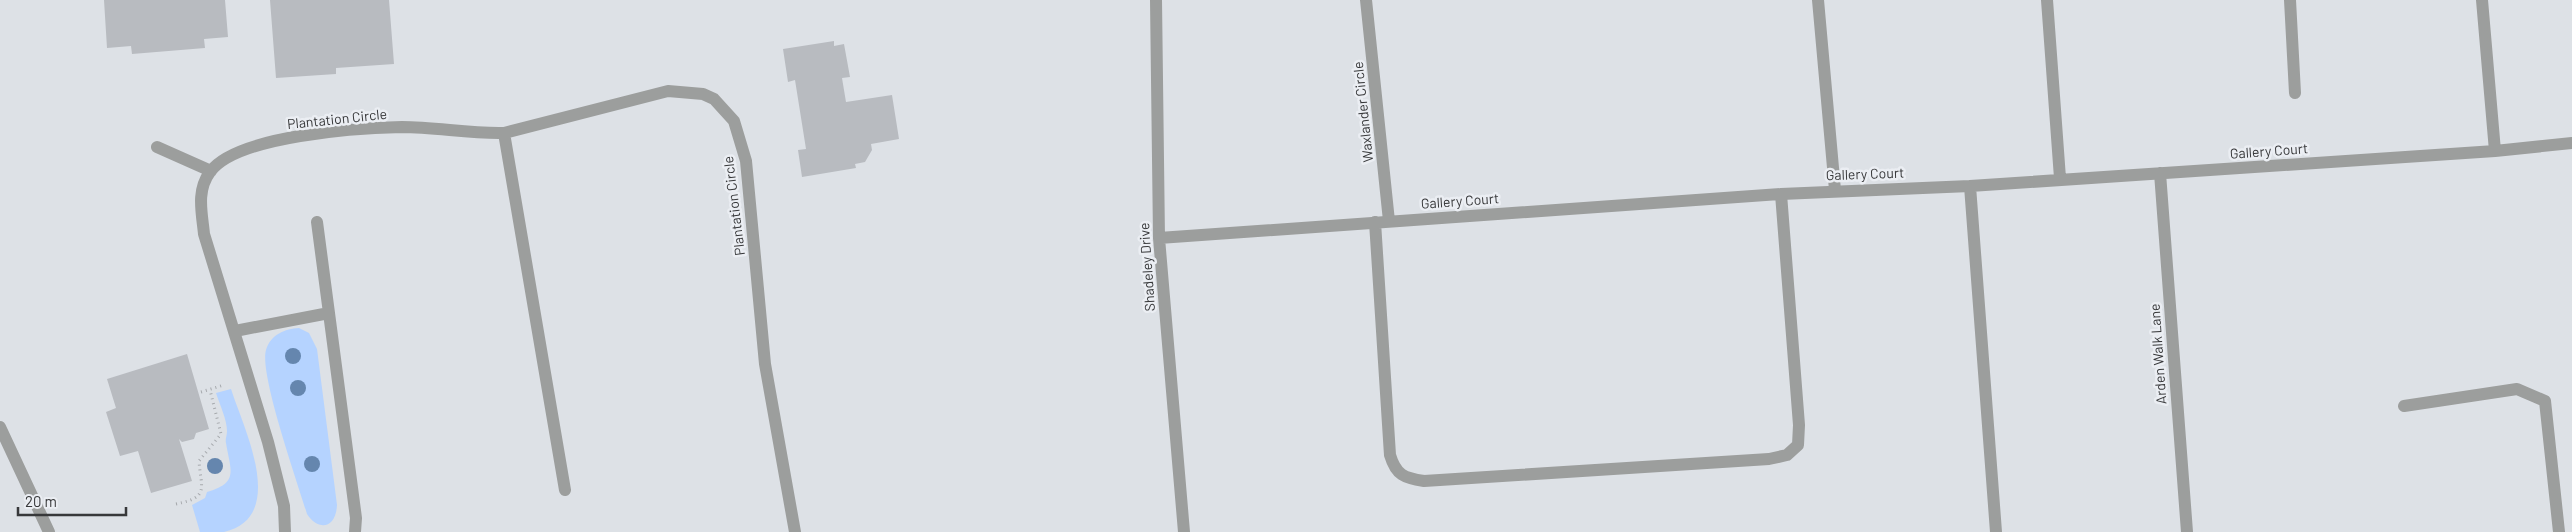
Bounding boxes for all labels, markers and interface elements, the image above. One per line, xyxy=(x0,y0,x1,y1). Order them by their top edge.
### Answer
street label: Waxlander Circle xyxy=(1349,61,1376,163)
street label: Plantation Circle xyxy=(286,105,388,132)
street label: Gallery Court xyxy=(2229,139,2309,162)
street label: Plantation Circle xyxy=(719,155,748,257)
street label: Gallery Court xyxy=(1826,164,1904,183)
street label: Gallery Court xyxy=(1420,189,1500,212)
street label: Shadeley Drive xyxy=(1135,222,1158,312)
street label: Arden Walk Lane xyxy=(2146,303,2169,405)
scale bar xyxy=(18,484,125,516)
text: 20 m xyxy=(25,492,57,510)

